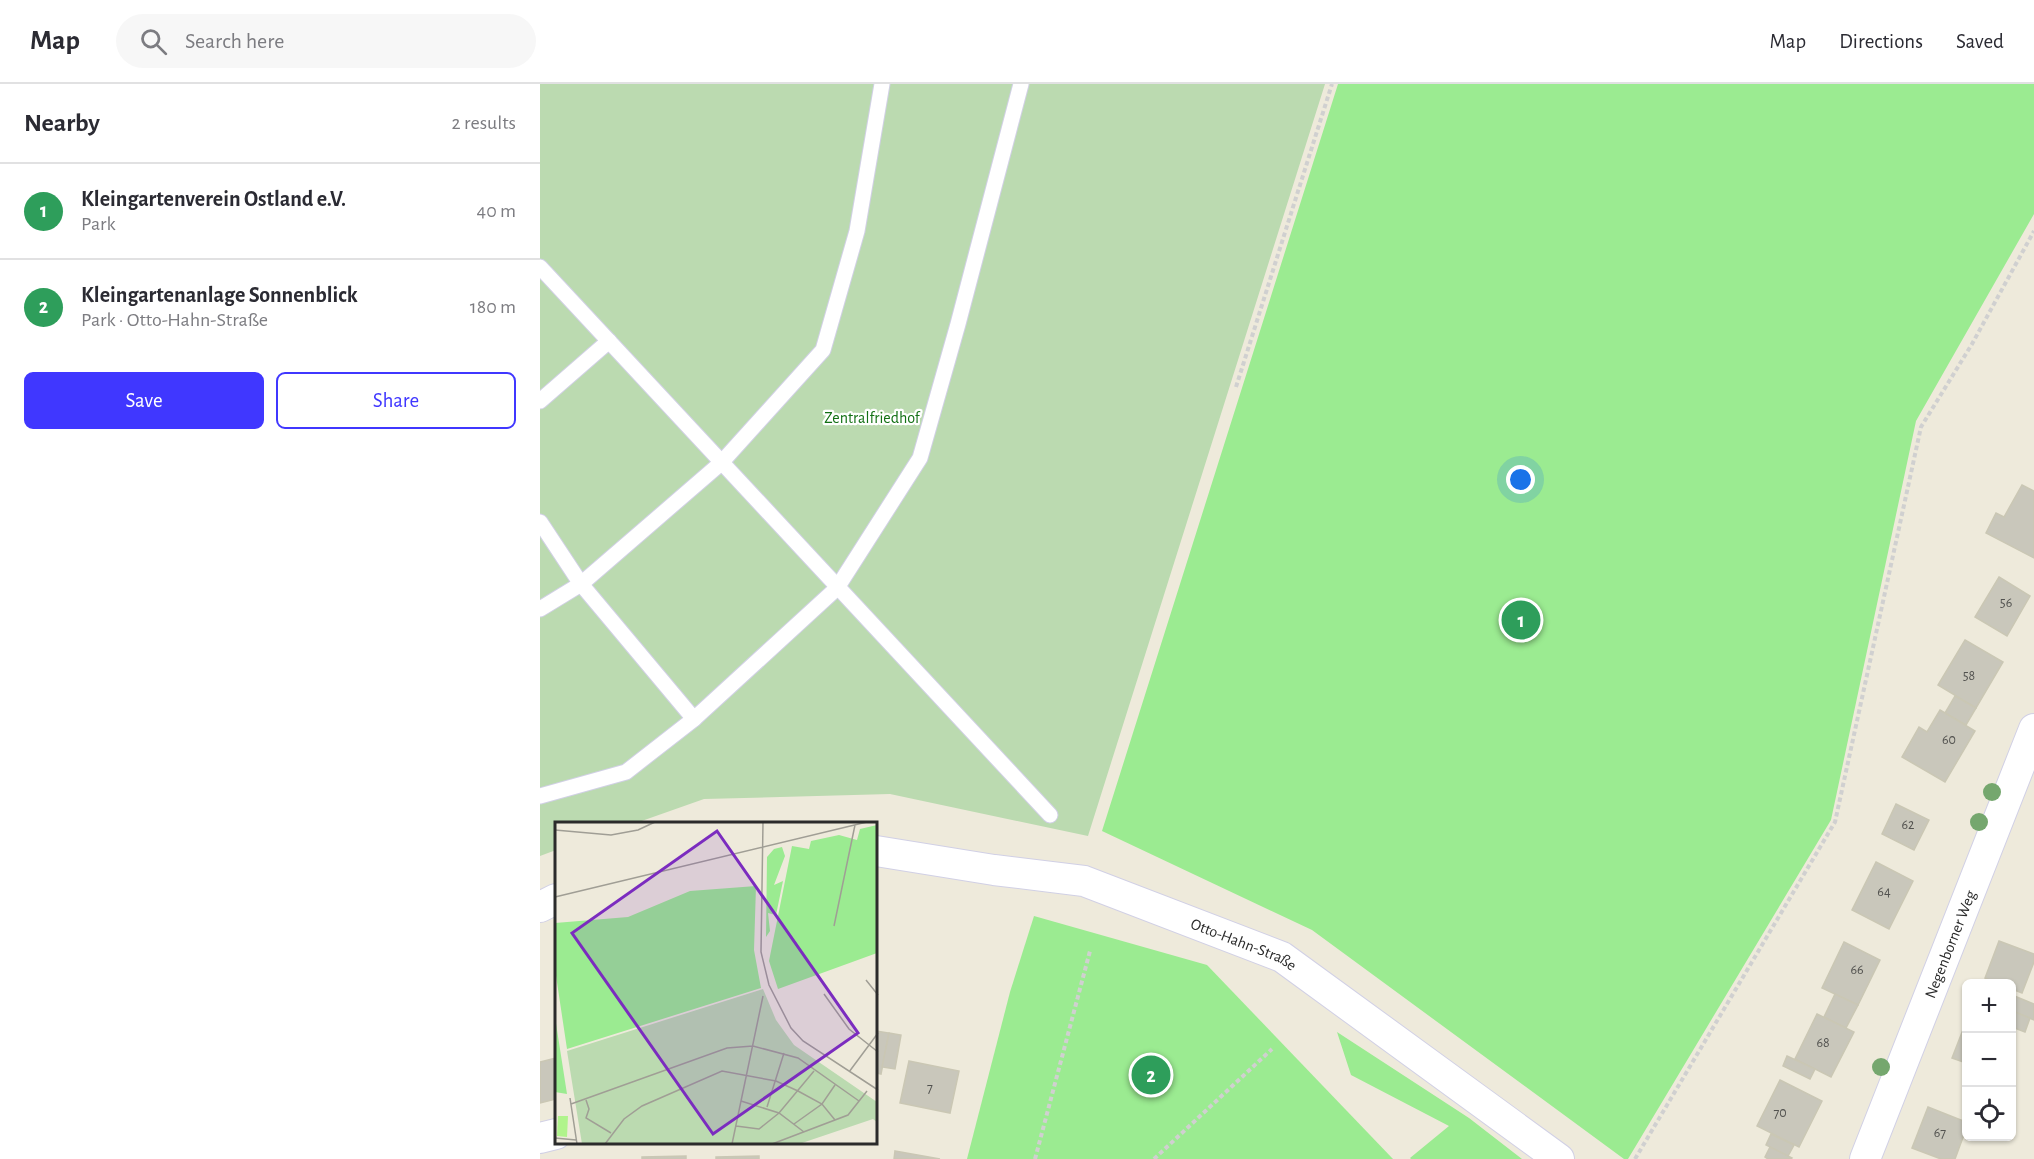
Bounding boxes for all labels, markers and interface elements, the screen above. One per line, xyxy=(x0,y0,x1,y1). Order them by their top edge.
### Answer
search box xyxy=(116,14,536,68)
icon: search xyxy=(137,25,170,58)
text: Map xyxy=(30,27,80,55)
text: Search here xyxy=(185,30,284,52)
text: Map xyxy=(1770,31,1806,52)
text: Directions xyxy=(1839,31,1923,52)
text: Saved xyxy=(1956,31,2004,52)
text: Nearby xyxy=(24,110,100,136)
text: 2 results xyxy=(452,113,516,133)
text: Kleingartenverein Ostland e.V. xyxy=(81,188,346,210)
text: 1 xyxy=(40,201,47,221)
text: 40 m xyxy=(477,201,516,221)
text: Park xyxy=(81,214,116,234)
text: Kleingartenanlage Sonnenblick xyxy=(81,284,358,306)
text: 2 xyxy=(39,297,48,317)
text: 180 m xyxy=(470,297,516,317)
text: Park · Otto-Hahn-Straße xyxy=(81,310,268,330)
button: Save xyxy=(24,372,264,429)
button: Share xyxy=(276,372,516,429)
park label: Zentralfriedhof xyxy=(824,410,921,426)
your location xyxy=(1506,465,1535,494)
house number: 56 xyxy=(2000,596,2012,610)
pin: 1 xyxy=(1502,598,1540,642)
house number: 58 xyxy=(1963,669,1975,683)
house number: 60 xyxy=(1942,733,1956,747)
house number: 62 xyxy=(1902,818,1914,832)
inset map xyxy=(555,822,878,1144)
house number: 64 xyxy=(1877,885,1891,899)
street label: Negenborner Weg xyxy=(1922,888,1979,1001)
street label: Otto-Hahn-Straße xyxy=(1188,916,1299,974)
house number: 66 xyxy=(1850,963,1864,977)
map controls xyxy=(1962,979,2016,1141)
button: + xyxy=(1962,979,2016,1033)
button: − xyxy=(1962,1033,2016,1087)
house number: 68 xyxy=(1816,1036,1830,1050)
pin: 2 xyxy=(1132,1052,1170,1098)
house number: 7 xyxy=(927,1081,933,1095)
button: locate xyxy=(1962,1087,2016,1141)
house number: 70 xyxy=(1773,1106,1787,1120)
house number: 67 xyxy=(1934,1126,1946,1140)

